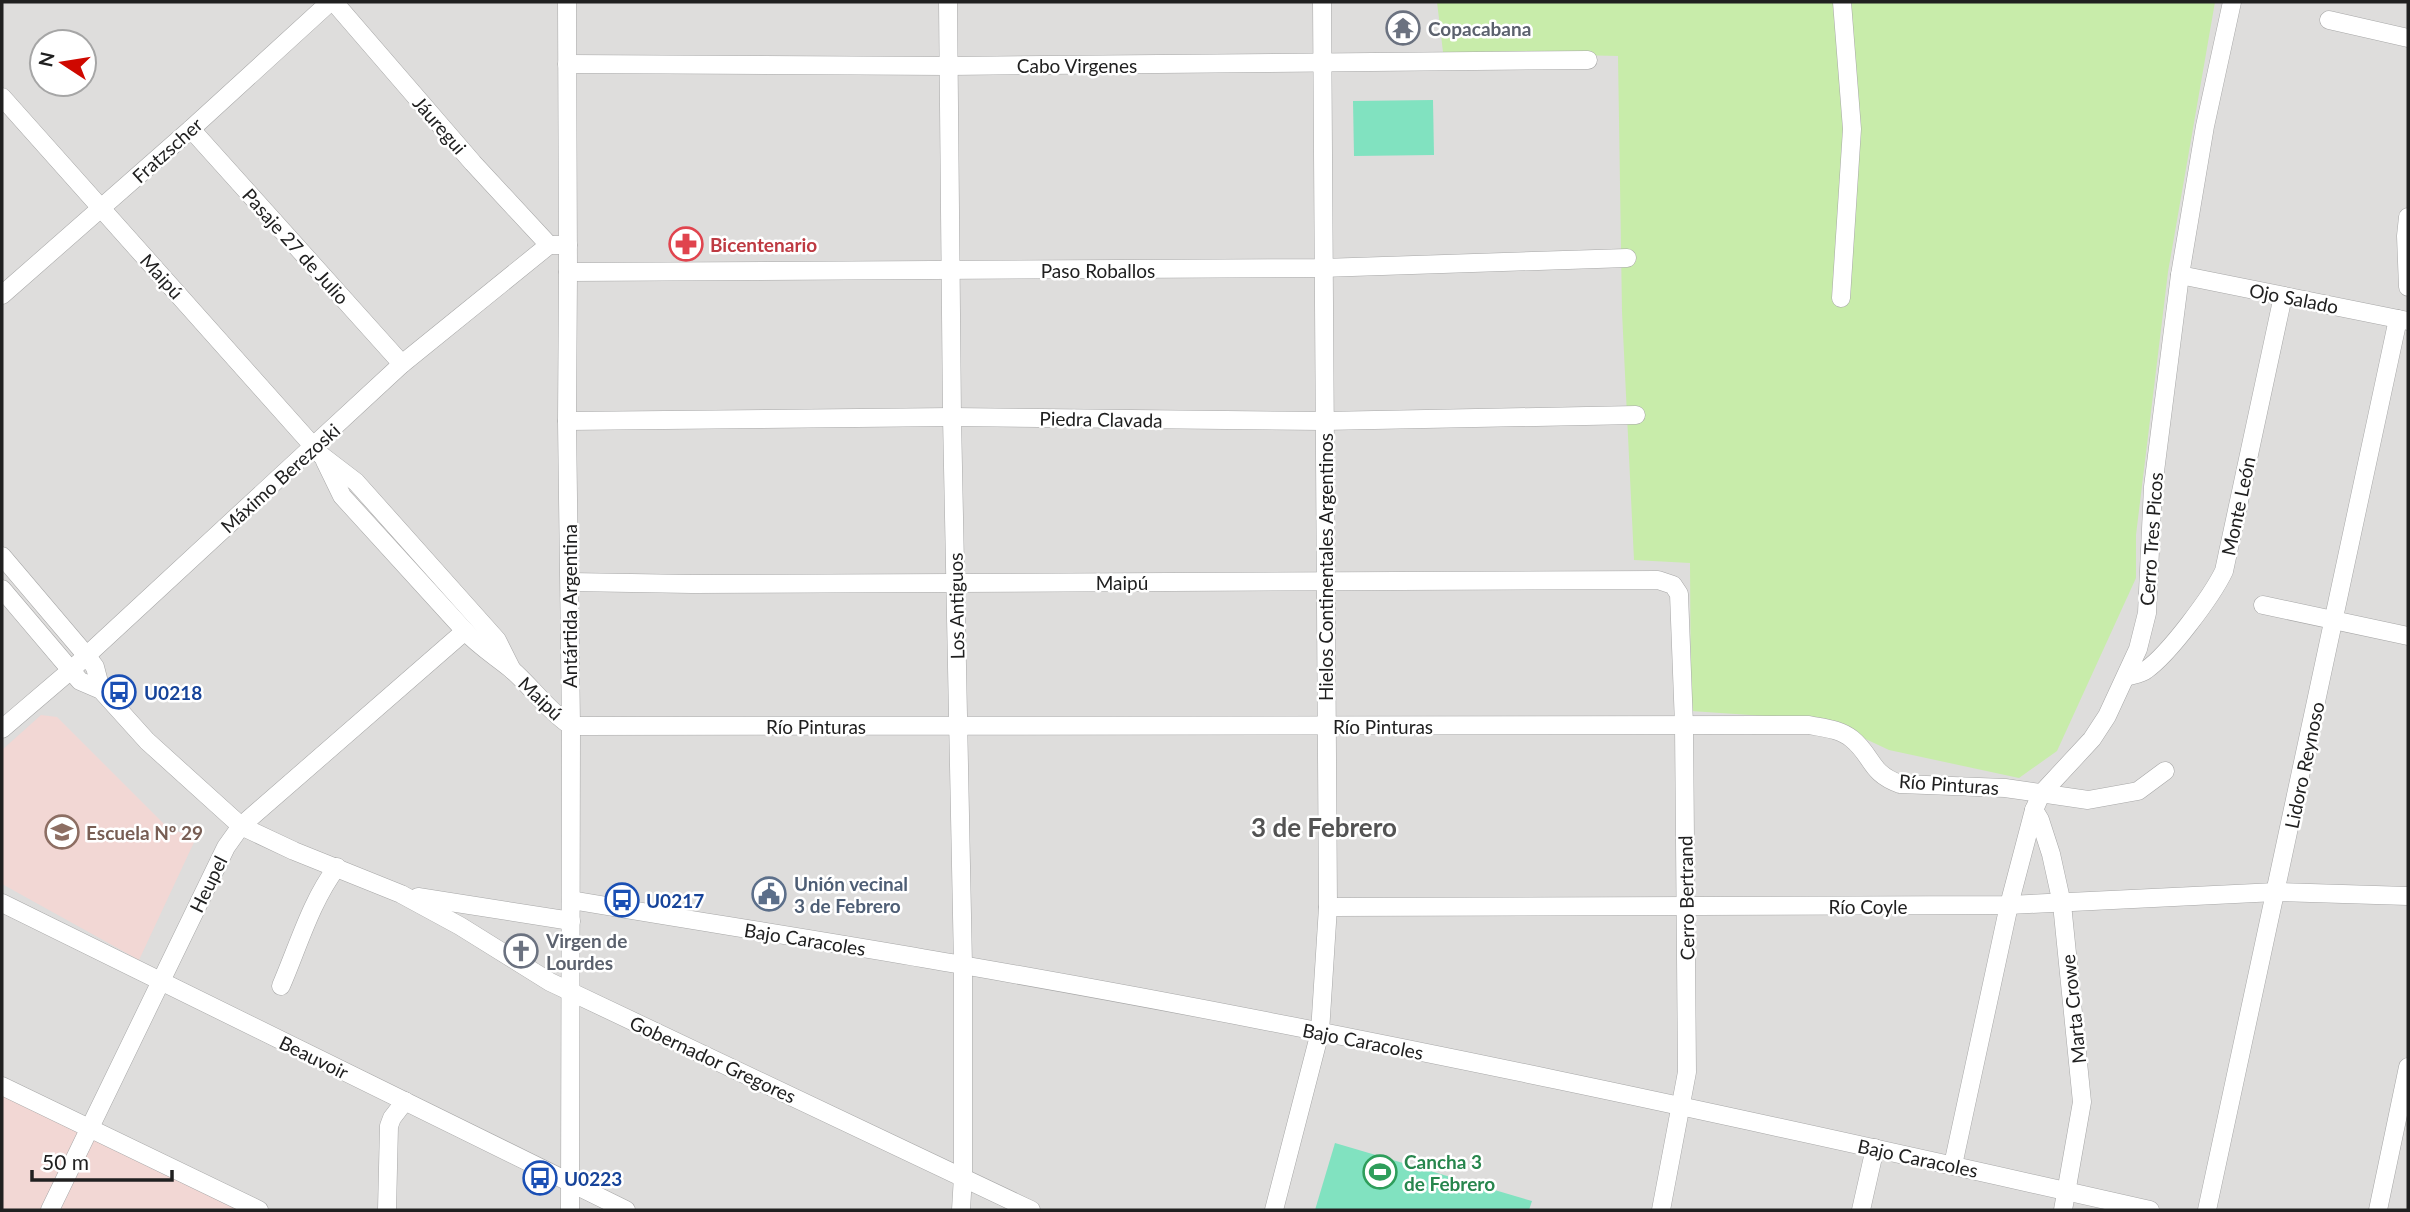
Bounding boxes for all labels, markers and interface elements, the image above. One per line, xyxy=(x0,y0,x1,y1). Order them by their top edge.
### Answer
temple icon: Copacabana xyxy=(1384,9,1422,47)
place label: Copacabana xyxy=(1428,17,1531,40)
north arrow xyxy=(28,28,98,98)
text: N xyxy=(33,50,59,69)
street label: Cabo Virgenes xyxy=(1017,54,1137,77)
street label: Jáuregui xyxy=(409,91,471,159)
street label: Fratzscher xyxy=(127,113,207,187)
street label: Pasaje 27 de Julio xyxy=(238,183,354,309)
pharmacy icon: Bicentenario xyxy=(667,225,705,263)
place label: Bicentenario xyxy=(710,233,817,256)
street label: Maipú xyxy=(136,249,188,303)
street label: Paso Roballos xyxy=(1041,259,1155,282)
street label: Ojo Salado xyxy=(2248,278,2340,318)
street label: Piedra Clavada xyxy=(1039,406,1163,432)
street label: Máximo Berezoski xyxy=(216,418,344,538)
street label: Hielos Continentales Argentinos xyxy=(1314,433,1337,701)
street label: Monte León xyxy=(2216,454,2260,558)
street label: Cerro Tres Picos xyxy=(2135,472,2167,606)
street label: Antártida Argentina xyxy=(558,524,581,688)
street label: Los Antiguos xyxy=(944,552,968,660)
street label: Maipú xyxy=(1096,571,1148,594)
street label: Maipú xyxy=(514,671,568,725)
bus stop icon: U0218 xyxy=(100,673,138,711)
place label: U0218 xyxy=(144,681,202,704)
street label: Lidoro Reynoso xyxy=(2279,699,2329,831)
street label: Río Pinturas xyxy=(766,715,866,738)
street label: Río Pinturas xyxy=(1333,715,1433,738)
street label: Río Pinturas xyxy=(1898,769,2000,799)
district label: 3 de Febrero xyxy=(1251,811,1397,843)
school or university icon: Escuela Nº 29 xyxy=(43,813,81,851)
place label: Escuela Nº 29 xyxy=(86,821,203,844)
street label: Cerro Bertrand xyxy=(1673,835,1699,961)
street label: Heupel xyxy=(185,852,231,916)
place label: Unión vecinal 3 de Febrero xyxy=(794,872,908,917)
public building icon: Unión vecinal 3 de Febrero xyxy=(750,875,788,913)
bus stop icon: U0217 xyxy=(603,881,641,919)
place label: U0217 xyxy=(646,889,704,912)
street label: Río Coyle xyxy=(1828,895,1908,918)
street label: Bajo Caracoles xyxy=(743,918,867,960)
place label: Virgen de Lourdes xyxy=(545,929,627,974)
church icon: Virgen de Lourdes xyxy=(502,932,540,970)
street label: Marta Crowe xyxy=(2056,953,2090,1065)
street label: Gobernador Gregores xyxy=(626,1010,800,1108)
street label: Bajo Caracoles xyxy=(1301,1018,1425,1064)
street label: Beauvoir xyxy=(276,1030,352,1084)
street label: Bajo Caracoles xyxy=(1856,1134,1980,1182)
scale bar xyxy=(32,1138,172,1182)
text: 50 m xyxy=(42,1149,89,1174)
place label: Cancha 3 de Febrero xyxy=(1404,1150,1495,1195)
sports icon: Cancha 3 de Febrero xyxy=(1361,1153,1399,1191)
bus stop icon: U0223 xyxy=(521,1159,559,1197)
place label: U0223 xyxy=(564,1167,622,1190)

